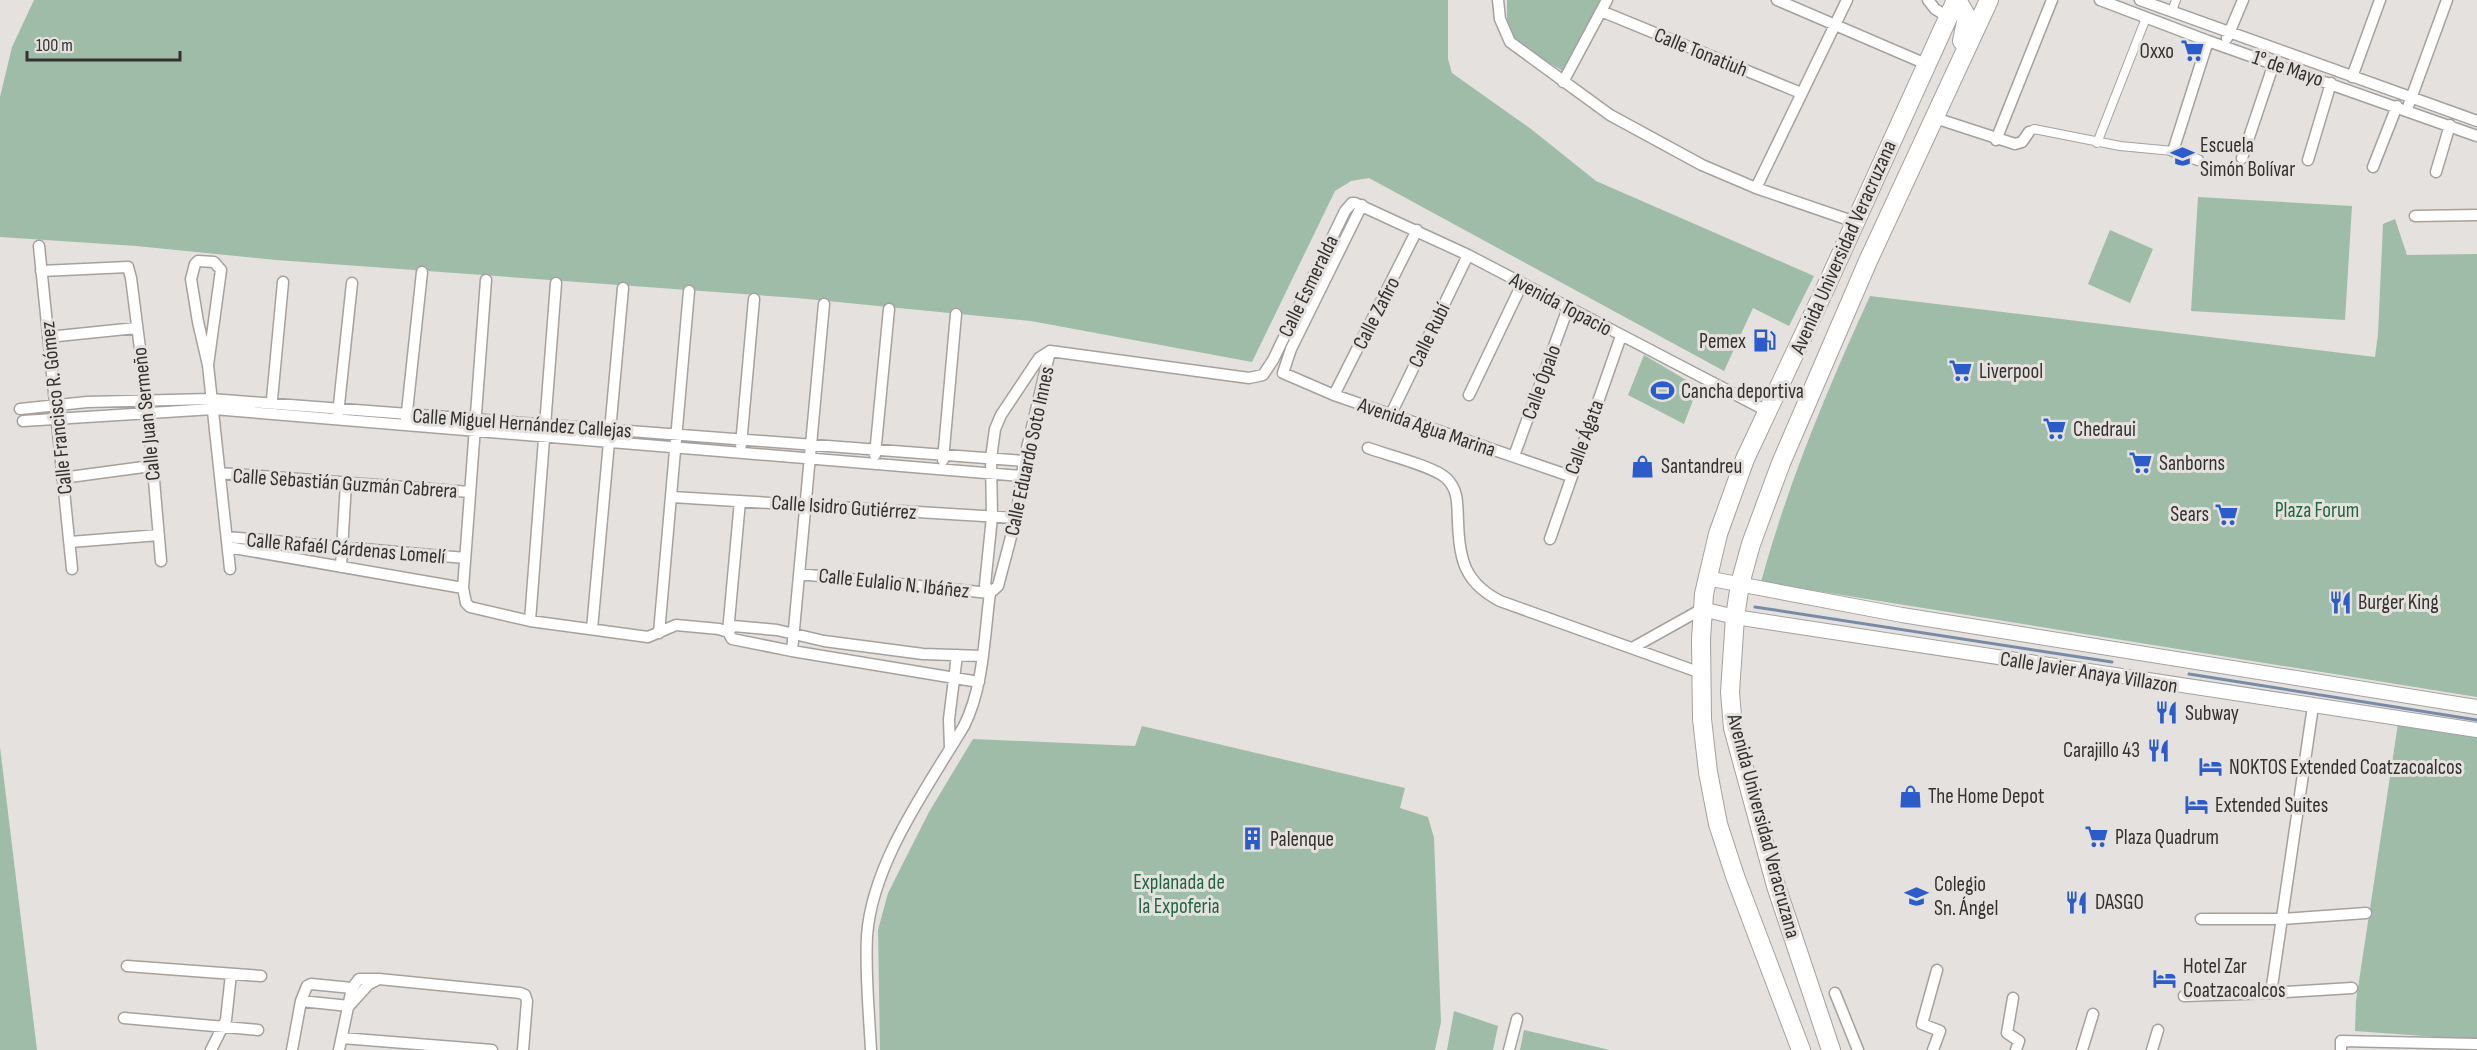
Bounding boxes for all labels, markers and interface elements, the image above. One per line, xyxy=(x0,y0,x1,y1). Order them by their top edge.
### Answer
street label: Calle Tonatiuh xyxy=(1650,22,1751,83)
scale bar xyxy=(27,24,180,62)
text: 100 m xyxy=(36,35,73,56)
supermarket icon: Oxxo xyxy=(2179,38,2205,64)
place label: Oxxo xyxy=(2140,39,2174,64)
street label: 1° de Mayo xyxy=(2249,45,2327,92)
place label: Escuela Simón Bolívar xyxy=(2200,133,2295,182)
street label: Avenida Universidad Veracruzana xyxy=(1785,137,1902,359)
school or university icon: Escuela Simón Bolívar xyxy=(2169,144,2195,170)
street label: Calle Esmeralda xyxy=(1273,231,1344,341)
street label: Avenida Topacio xyxy=(1505,267,1616,342)
street label: Calle Zafiro xyxy=(1348,273,1405,353)
street label: Calle Rubí xyxy=(1403,299,1456,372)
street label: Calle Francisco R. Gómez xyxy=(35,320,78,496)
fuel station icon: Pemex xyxy=(1751,328,1777,354)
place label: Pemex xyxy=(1699,329,1746,354)
street label: Calle Ópalo xyxy=(1517,342,1566,423)
street label: Calle Juan Sermeño xyxy=(127,346,166,482)
supermarket icon: Liverpool xyxy=(1948,358,1974,384)
place label: Liverpool xyxy=(1979,359,2043,384)
street label: Calle Eduardo Soto Innes xyxy=(999,364,1060,538)
sports icon: Cancha deportiva xyxy=(1650,378,1676,404)
place label: Cancha deportiva xyxy=(1681,379,1804,404)
street label: Avenida Agua Marina xyxy=(1354,392,1499,463)
street label: Calle Ágata xyxy=(1559,397,1609,478)
street label: Calle Miguel Hernández Callejas xyxy=(412,403,632,444)
supermarket icon: Chedraui xyxy=(2042,416,2068,442)
place label: Chedraui xyxy=(2073,417,2136,442)
supermarket icon: Sanborns xyxy=(2128,450,2154,476)
place label: Sanborns xyxy=(2159,451,2225,476)
shop icon: Santandreu xyxy=(1630,453,1656,479)
place label: Santandreu xyxy=(1661,454,1742,479)
street label: Calle Sebastián Guzmán Cabrera xyxy=(232,463,458,504)
street label: Calle Isidro Gutiérrez xyxy=(771,490,918,525)
park label: Plaza Forum xyxy=(2275,498,2359,523)
supermarket icon: Sears xyxy=(2214,501,2240,527)
place label: Sears xyxy=(2170,502,2209,527)
street label: Calle Rafaél Cárdenas Lomelí xyxy=(246,527,446,570)
street label: Calle Eulalio N. Ibáñez xyxy=(817,563,971,604)
restaurant icon: Burger King xyxy=(2327,589,2353,615)
place label: Burger King xyxy=(2358,590,2439,615)
street label: Calle Javier Anaya Villazon xyxy=(1998,646,2179,699)
restaurant icon: Subway xyxy=(2154,700,2180,726)
place label: Subway xyxy=(2185,701,2239,726)
street label: Avenida Universidad Veracruzana xyxy=(1721,710,1805,941)
restaurant icon: Carajillo 43 xyxy=(2145,737,2171,763)
place label: Carajillo 43 xyxy=(2063,738,2140,763)
hotel icon: NOKTOS Extended Coatzacoalcos xyxy=(2198,754,2224,780)
place label: NOKTOS Extended Coatzacoalcos xyxy=(2229,755,2462,780)
shop icon: The Home Depot xyxy=(1897,783,1923,809)
place label: The Home Depot xyxy=(1928,784,2044,809)
hotel icon: Extended Suites xyxy=(2184,792,2210,818)
place label: Extended Suites xyxy=(2215,793,2328,818)
supermarket icon: Plaza Quadrum xyxy=(2084,824,2110,850)
place label: Plaza Quadrum xyxy=(2115,825,2219,850)
building icon: Palenque xyxy=(1239,826,1265,852)
place label: Palenque xyxy=(1270,827,1334,852)
park label: Explanada de la Expoferia xyxy=(1133,870,1225,919)
place label: Colegio Sn. Ángel xyxy=(1934,872,1998,921)
school or university icon: Colegio Sn. Ángel xyxy=(1903,883,1929,909)
restaurant icon: DASGO xyxy=(2064,889,2090,915)
place label: DASGO xyxy=(2095,890,2144,915)
place label: Hotel Zar Coatzacoalcos xyxy=(2183,954,2286,1003)
hotel icon: Hotel Zar Coatzacoalcos xyxy=(2152,965,2178,991)

